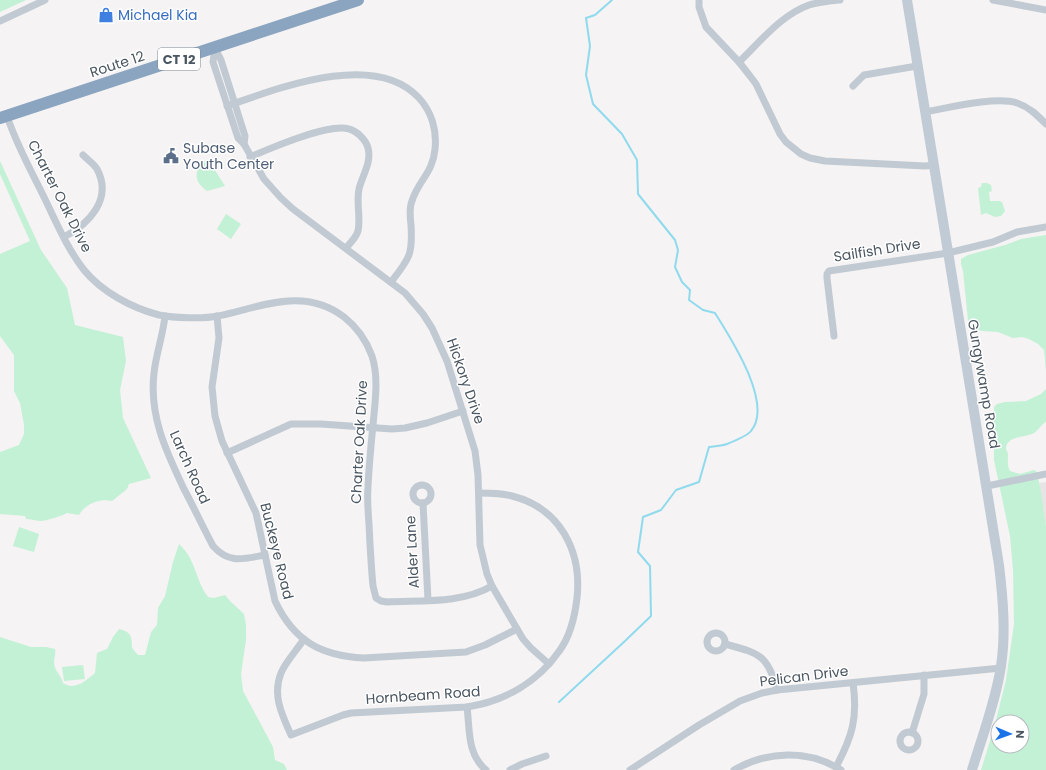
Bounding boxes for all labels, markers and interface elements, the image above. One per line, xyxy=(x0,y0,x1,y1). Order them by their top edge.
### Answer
place label: Michael Kia xyxy=(118,5,198,25)
shop icon: Michael Kia xyxy=(97,6,115,24)
street label: Route 12 xyxy=(87,46,147,82)
road number: CT 12 xyxy=(158,48,200,70)
street label: Charter Oak Drive xyxy=(23,136,97,256)
place label: Subase Youth Center xyxy=(183,138,274,174)
public building icon: Subase Youth Center xyxy=(162,147,180,165)
street label: Sailfish Drive xyxy=(832,233,922,267)
street label: Gungywamp Road xyxy=(963,318,1005,450)
street label: Hickory Drive xyxy=(442,335,490,427)
street label: Charter Oak Drive xyxy=(346,379,372,504)
street label: Larch Road xyxy=(165,427,215,507)
street label: Buckeye Road xyxy=(255,501,299,601)
street label: Alder Lane xyxy=(400,515,424,589)
street label: Pelican Drive xyxy=(758,661,850,691)
street label: Hornbeam Road xyxy=(365,681,481,709)
north arrow xyxy=(990,714,1030,754)
text: N xyxy=(1012,730,1028,739)

